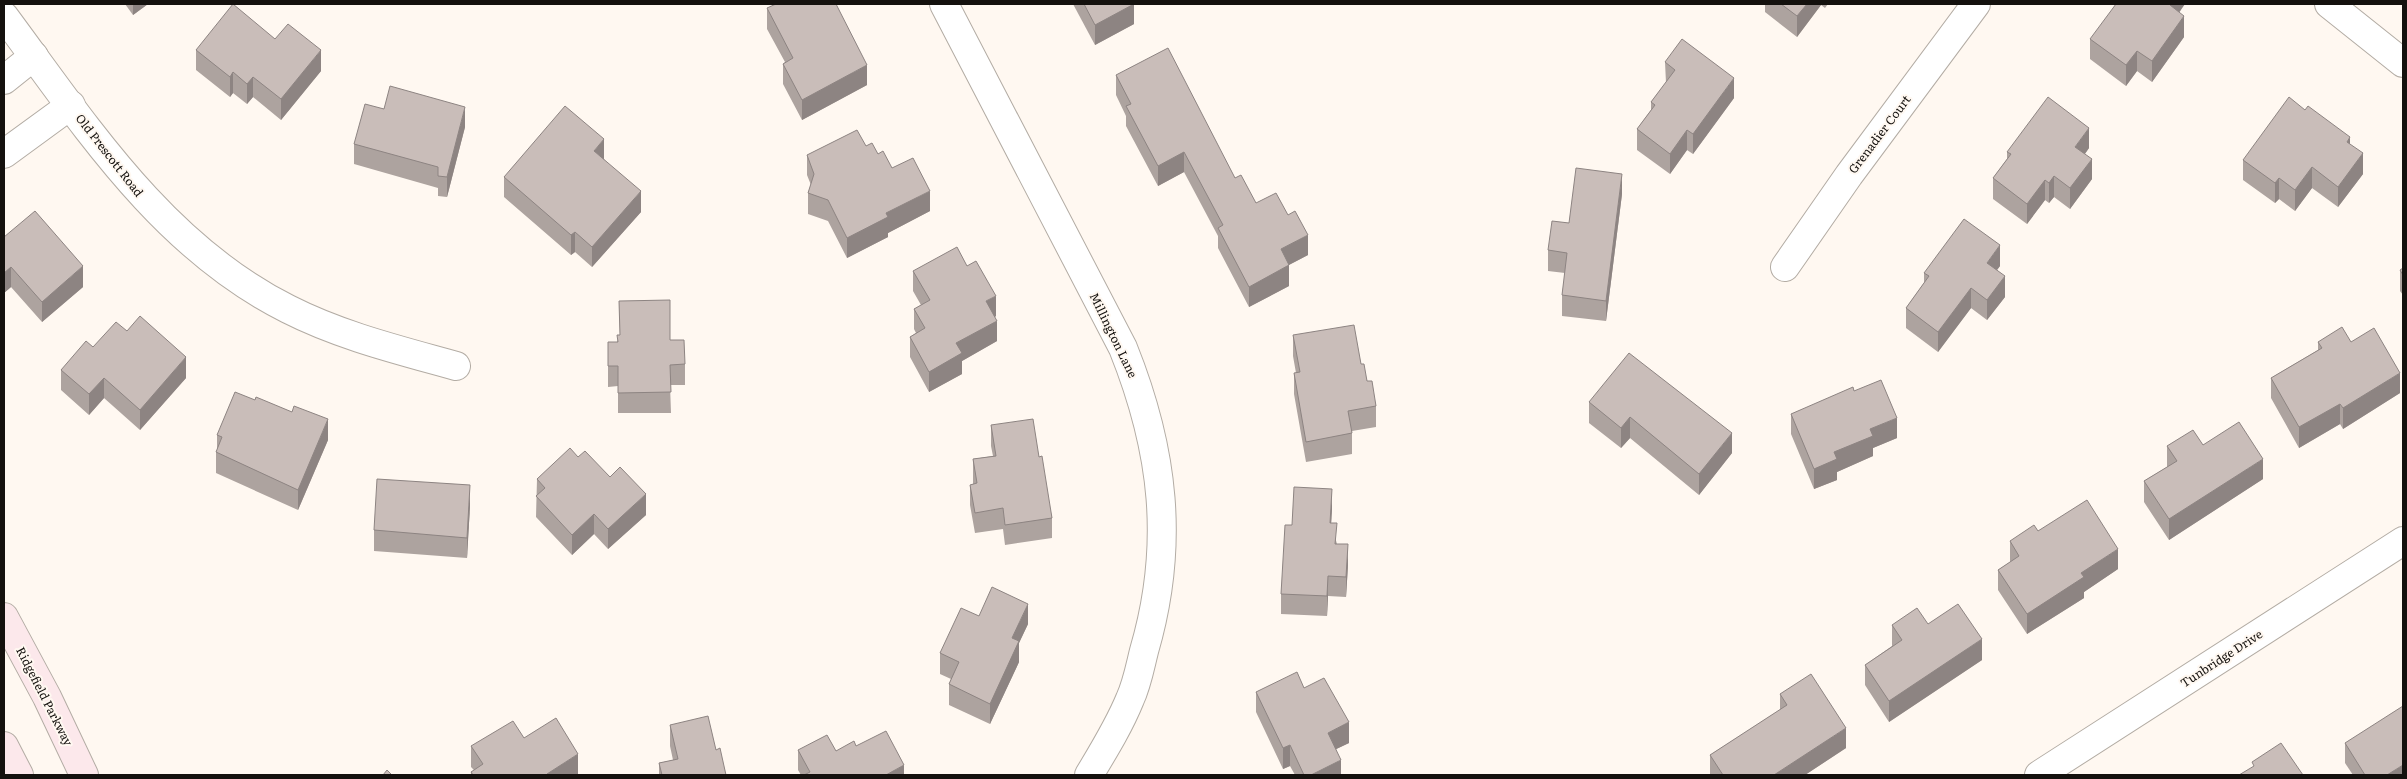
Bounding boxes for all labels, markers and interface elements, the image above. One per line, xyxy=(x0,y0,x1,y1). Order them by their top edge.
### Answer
street label: Grenadier Court xyxy=(1844,91,1915,177)
street label: Old Prescott Road xyxy=(72,110,149,201)
street label: Millington Lane xyxy=(1086,289,1142,381)
street label: Tunbridge Drive xyxy=(2176,625,2266,691)
street label: Ridgefield Parkway xyxy=(12,643,78,749)

